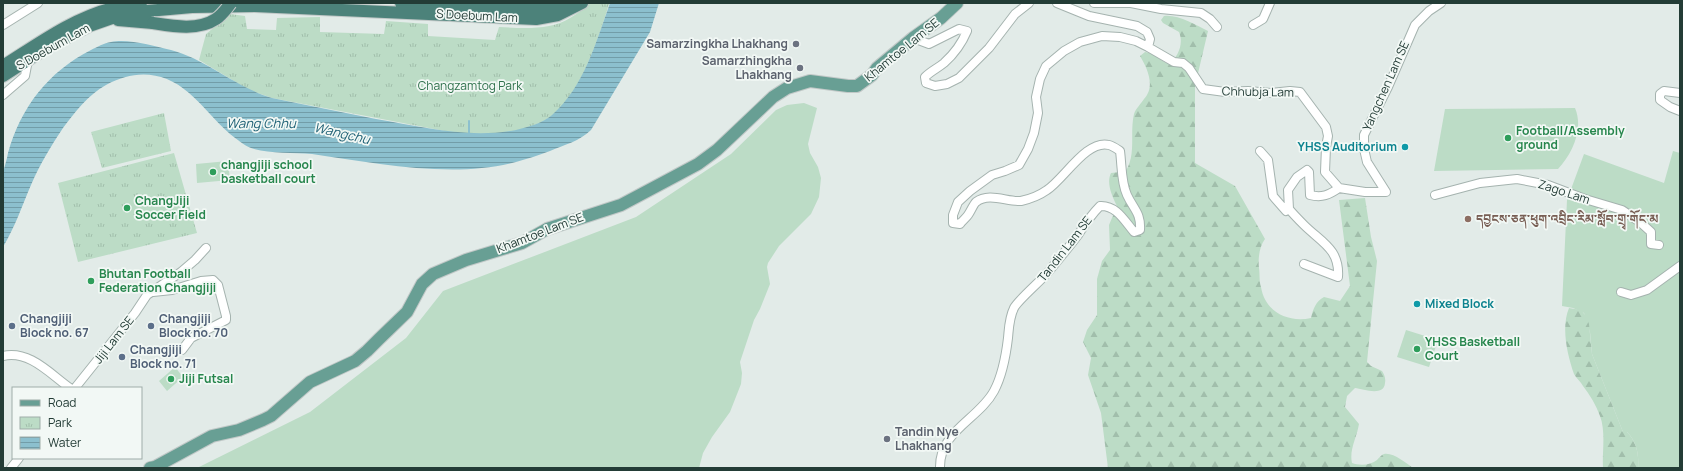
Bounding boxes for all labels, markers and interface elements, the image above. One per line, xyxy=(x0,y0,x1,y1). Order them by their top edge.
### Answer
street label: S Doebum Lam xyxy=(436,5,518,26)
street label: Khamtoe Lam SE xyxy=(861,14,943,85)
street label: S Doebum Lam xyxy=(13,19,93,74)
place label: Samarzingkha Lhakhang xyxy=(646,35,788,52)
street label: Yangchen Lam SE xyxy=(1358,38,1413,133)
marker: Samarzingkha Lhakhang xyxy=(791,39,801,49)
place label: Samarzhingkha Lhakhang xyxy=(702,52,792,83)
marker: Samarzhingkha Lhakhang xyxy=(795,63,805,73)
park label: Changzamtog Park xyxy=(418,77,523,94)
street label: Chhubja Lam xyxy=(1222,82,1294,101)
water label: Wang Chhu xyxy=(226,114,297,132)
water label: Wangchu xyxy=(312,118,373,148)
place label: Football/Assembly ground xyxy=(1516,122,1625,153)
marker: Football/Assembly ground xyxy=(1503,133,1513,143)
place label: YHSS Auditorium xyxy=(1298,138,1397,155)
marker: YHSS Auditorium xyxy=(1400,142,1410,152)
place label: changjiji school basketball court xyxy=(221,156,316,187)
marker: changjiji school basketball court xyxy=(208,167,218,177)
street label: Zago Lam xyxy=(1536,175,1592,208)
place label: ChangJiji Soccer Field xyxy=(135,192,206,223)
marker: ChangJiji Soccer Field xyxy=(122,203,132,213)
street label: Khamtoe Lam SE xyxy=(494,208,586,257)
place label: དབྱངས་ཅན་ཕུག་འབྲིང་རིམ་སློབ་གྲྭ་གོང་མ xyxy=(1476,209,1659,230)
street label: Tandin Lam SE xyxy=(1034,212,1096,285)
marker: དབྱངས་ཅན་ཕུག་འབྲིང་རིམ་སློབ་གྲྭ་གོང་མ xyxy=(1463,214,1473,224)
place label: Bhutan Football Federation Changjiji xyxy=(99,265,216,296)
marker: Bhutan Football Federation Changjiji xyxy=(86,276,96,286)
place label: Mixed Block xyxy=(1425,295,1494,312)
marker: Mixed Block xyxy=(1412,299,1422,309)
place label: Changjiji Block no. 67 xyxy=(20,310,89,341)
place label: Changjiji Block no. 70 xyxy=(159,310,228,341)
street label: Jiji Lam SE xyxy=(90,312,138,367)
marker: Changjiji Block no. 67 xyxy=(7,321,17,331)
marker: Changjiji Block no. 70 xyxy=(146,321,156,331)
place label: YHSS Basketball Court xyxy=(1425,333,1520,364)
place label: Changjiji Block no. 71 xyxy=(130,341,196,372)
marker: YHSS Basketball Court xyxy=(1412,344,1422,354)
marker: Changjiji Block no. 71 xyxy=(117,352,127,362)
place label: Jiji Futsal xyxy=(179,370,233,387)
marker: Jiji Futsal xyxy=(166,374,176,384)
legend xyxy=(12,387,142,459)
text: Road xyxy=(48,394,76,411)
text: Park xyxy=(48,414,73,431)
place label: Tandin Nye Lhakhang xyxy=(895,423,959,454)
text: Water xyxy=(48,434,82,451)
marker: Tandin Nye Lhakhang xyxy=(882,434,892,444)

